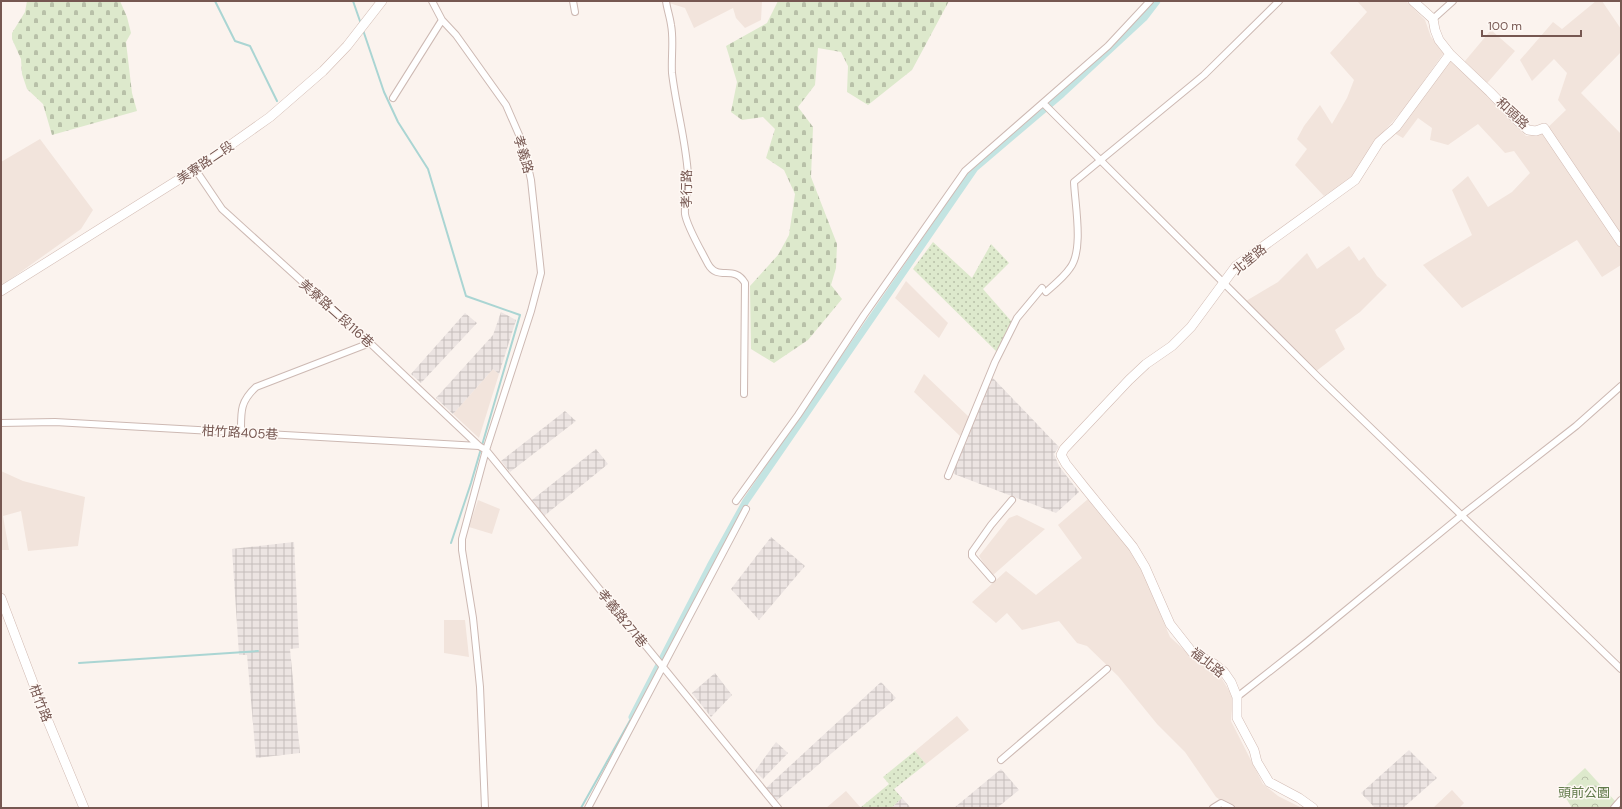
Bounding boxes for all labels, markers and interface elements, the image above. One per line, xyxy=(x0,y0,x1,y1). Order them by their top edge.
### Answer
scale bar xyxy=(1482,12,1581,38)
text: 100 m xyxy=(1488,18,1522,34)
street label: 和頭路 xyxy=(1493,94,1533,133)
street label: 孝義路 xyxy=(510,133,537,175)
street label: 美寮路二段 xyxy=(174,137,237,188)
street label: 孝行路 xyxy=(678,169,695,209)
street label: 北堂路 xyxy=(1229,241,1270,278)
street label: 美寮路二段116巷 xyxy=(296,276,377,351)
street label: 柑竹路405巷 xyxy=(201,422,279,443)
street label: 孝義路271巷 xyxy=(594,586,651,651)
street label: 福北路 xyxy=(1187,644,1228,681)
street label: 柑竹路 xyxy=(26,682,55,724)
park label: 頭前公園 xyxy=(1558,784,1610,801)

